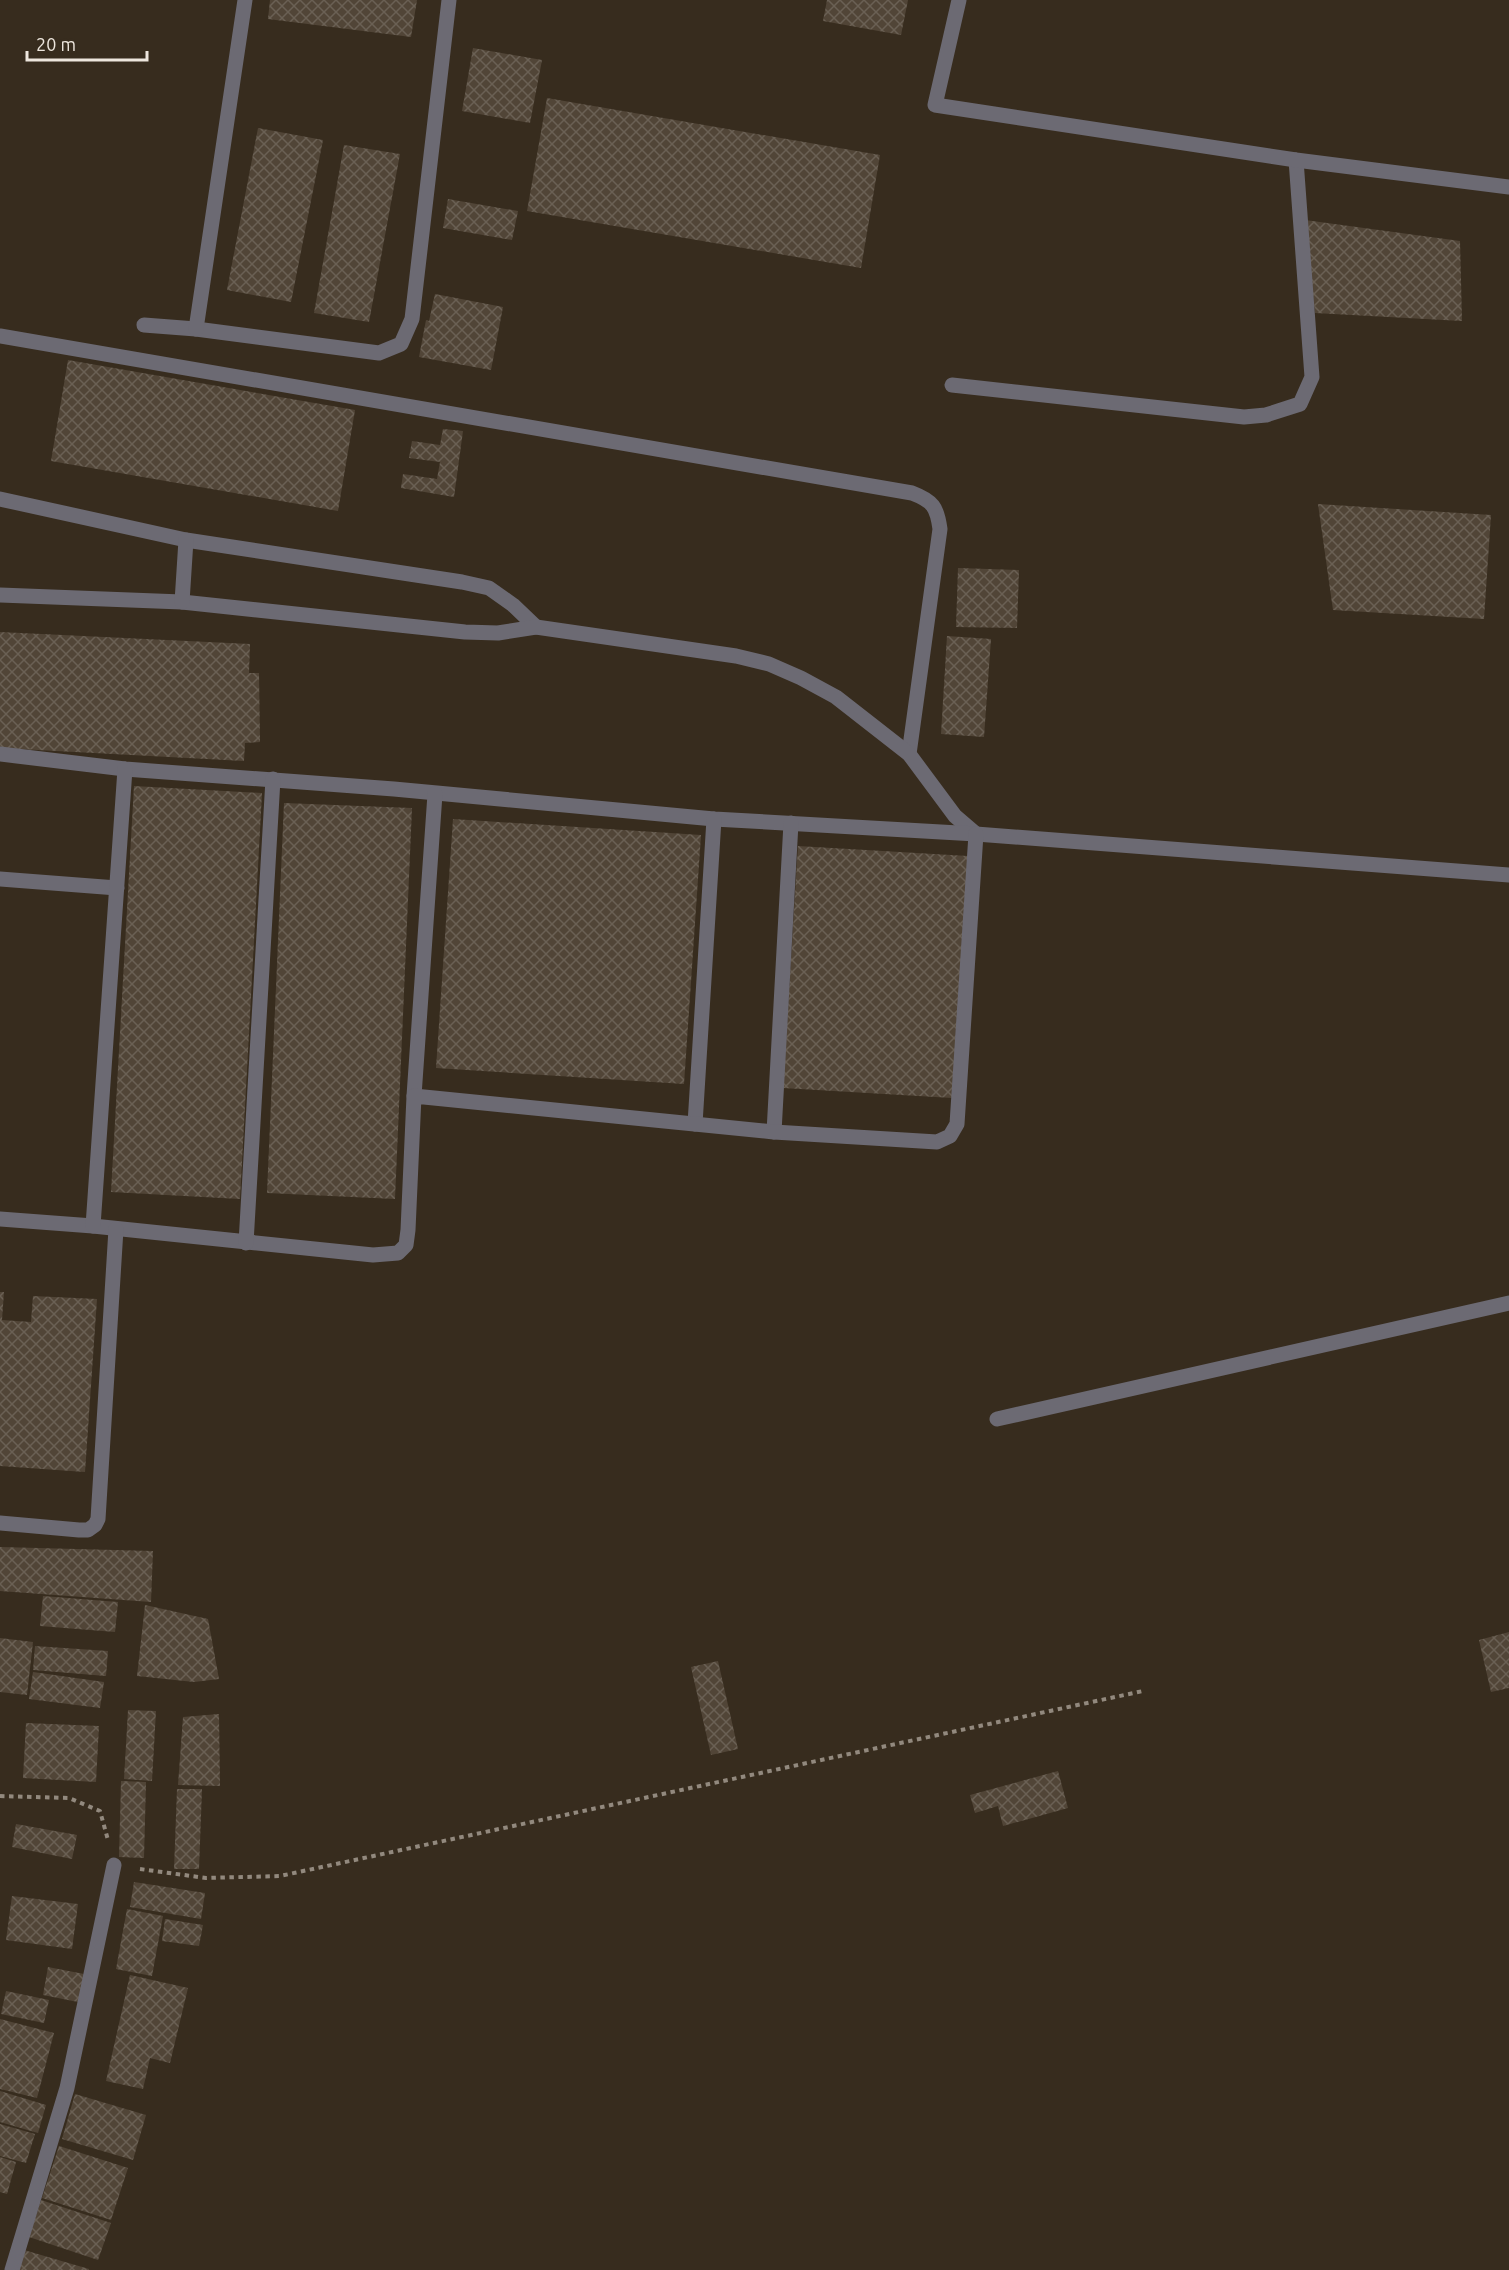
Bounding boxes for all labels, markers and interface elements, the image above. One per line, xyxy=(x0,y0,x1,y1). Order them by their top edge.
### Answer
scale bar xyxy=(27,24,147,62)
text: 20 m xyxy=(36,34,76,54)

